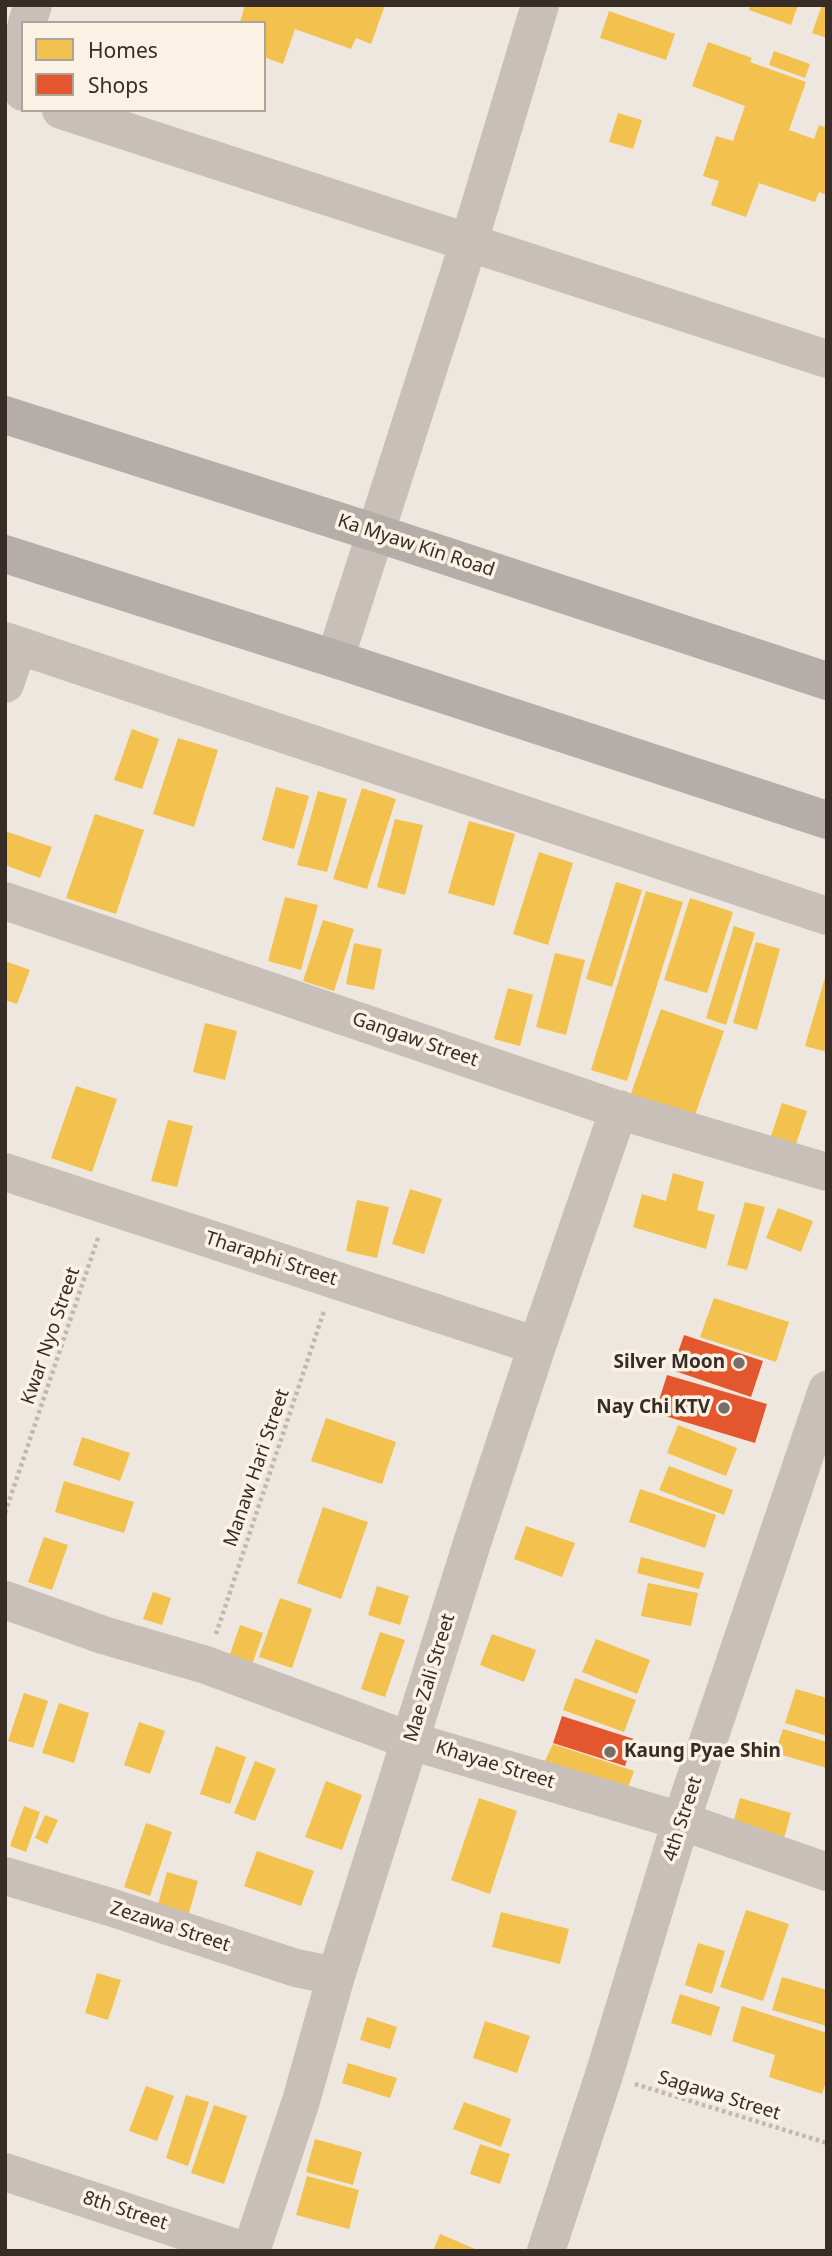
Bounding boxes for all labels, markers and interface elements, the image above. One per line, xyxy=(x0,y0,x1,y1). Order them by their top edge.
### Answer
legend xyxy=(21,21,266,112)
text: Homes xyxy=(88,36,158,64)
text: Shops xyxy=(88,71,148,99)
street label: Ka Myaw Kin Road xyxy=(335,510,497,582)
street label: Gangaw Street xyxy=(349,1008,481,1072)
street label: Tharaphi Street xyxy=(202,1227,340,1291)
street label: Kwar Nyo Street xyxy=(17,1264,85,1408)
place label: Silver Moon xyxy=(614,1352,725,1374)
marker: Silver Moon xyxy=(731,1355,747,1371)
street label: Manaw Hari Street xyxy=(219,1386,295,1550)
place label: Nay Chi KTV xyxy=(596,1397,710,1419)
marker: Nay Chi KTV xyxy=(716,1400,732,1416)
street label: Mae Zali Street xyxy=(400,1611,460,1745)
street label: Khayae Street xyxy=(433,1736,557,1794)
place label: Kaung Pyae Shin xyxy=(624,1741,781,1763)
marker: Kaung Pyae Shin xyxy=(602,1744,618,1760)
street label: 4th Street xyxy=(659,1774,707,1864)
street label: Zezawa Street xyxy=(107,1897,233,1957)
street label: Sagawa Street xyxy=(655,2067,783,2125)
street label: 8th Street xyxy=(80,2187,170,2235)

